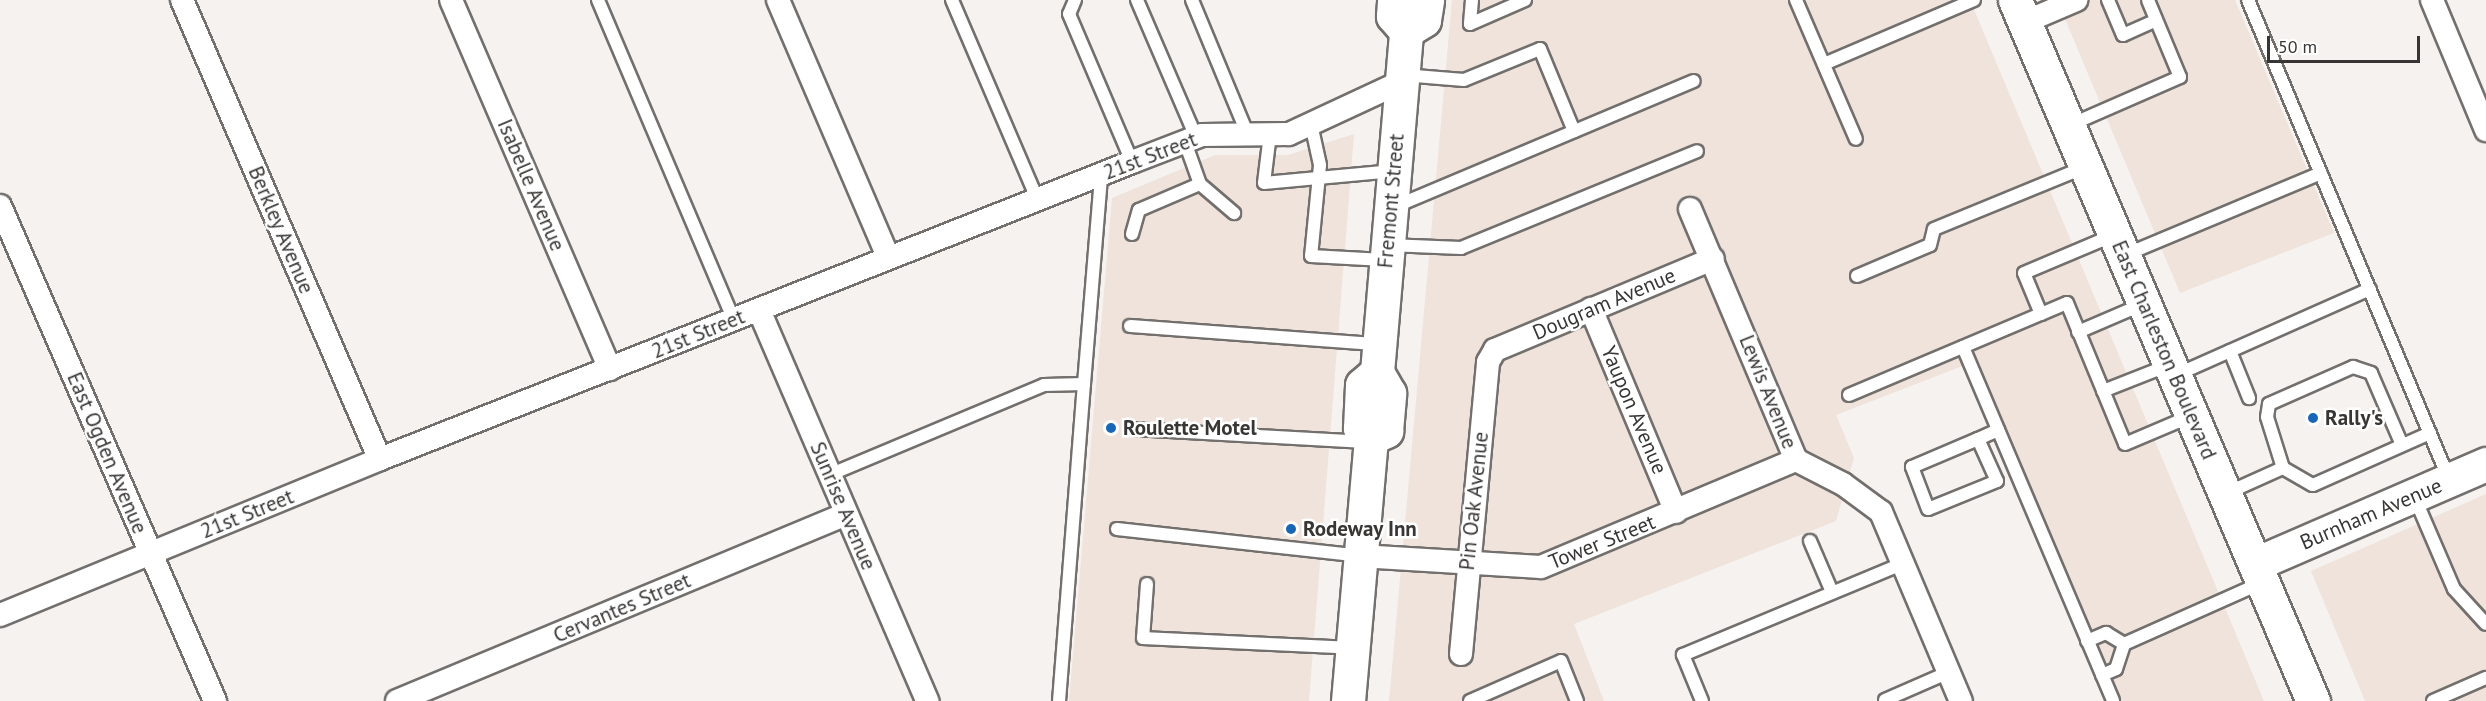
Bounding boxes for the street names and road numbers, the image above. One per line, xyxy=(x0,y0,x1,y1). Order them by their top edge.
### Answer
street label: Isabelle Avenue xyxy=(492,115,570,255)
street label: 21st Street xyxy=(1100,127,1200,185)
street label: Fremont Street xyxy=(1373,133,1409,269)
street label: Berkley Avenue xyxy=(243,162,319,298)
street label: East Charleston Boulevard xyxy=(2106,237,2222,463)
street label: Dougram Avenue xyxy=(1528,262,1680,346)
street label: 21st Street xyxy=(648,304,748,364)
street label: Lewis Avenue xyxy=(1734,331,1802,453)
street label: Yaupon Avenue xyxy=(1596,342,1672,478)
street label: East Ogden Avenue xyxy=(62,368,152,538)
street label: Pin Oak Avenue xyxy=(1454,430,1494,572)
street label: Sunrise Avenue xyxy=(805,438,881,574)
street label: Burnham Avenue xyxy=(2296,473,2446,555)
street label: 21st Street xyxy=(197,484,297,544)
street label: Tower Street xyxy=(1545,509,1659,575)
street label: Cervantes Street xyxy=(550,568,694,648)

